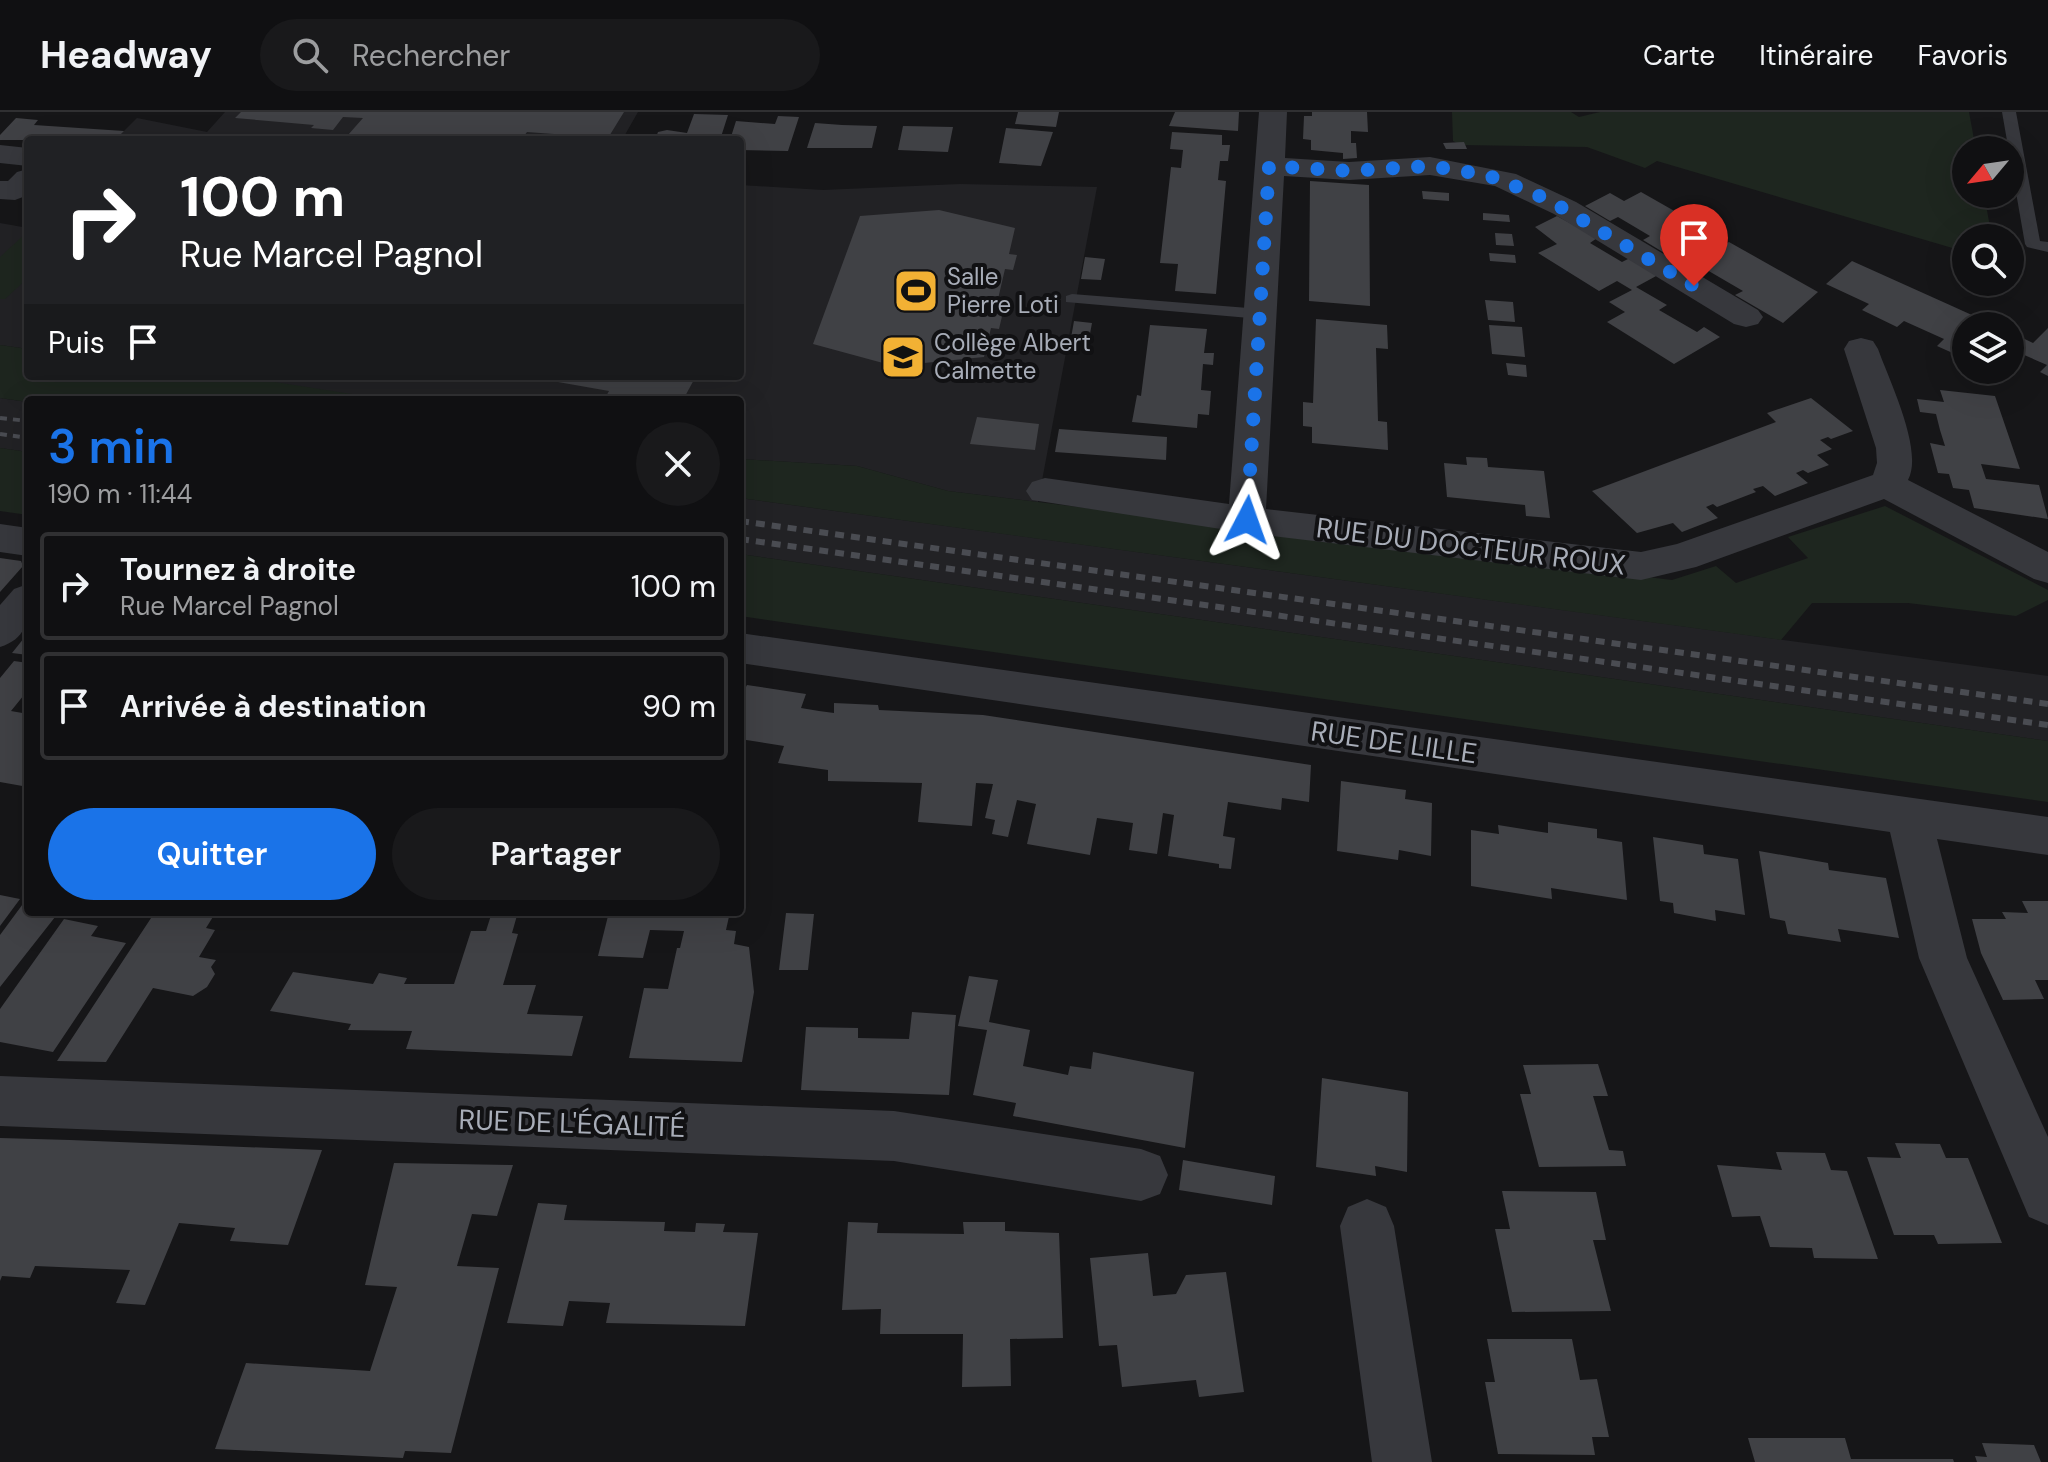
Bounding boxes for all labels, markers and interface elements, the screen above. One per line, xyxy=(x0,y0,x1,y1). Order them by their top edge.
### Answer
search box xyxy=(260,19,820,91)
text: Headway xyxy=(40,30,212,80)
icon: search xyxy=(288,33,332,77)
text: Rechercher xyxy=(352,36,510,75)
text: Carte xyxy=(1643,37,1715,74)
text: Itinéraire xyxy=(1759,37,1873,74)
text: Favoris xyxy=(1917,37,2008,74)
north arrow xyxy=(1952,136,2024,208)
map controls xyxy=(1952,136,2024,384)
text: 100 m xyxy=(180,160,345,233)
icon: right xyxy=(48,168,152,272)
pin xyxy=(1660,204,1728,286)
icon: arrive xyxy=(1672,216,1716,260)
button: search xyxy=(1952,224,2024,296)
text: Rue Marcel Pagnol xyxy=(180,231,483,278)
place label: Salle Pierre Loti xyxy=(947,261,1059,320)
sports icon: Salle Pierre Loti xyxy=(892,267,940,315)
button: layers xyxy=(1952,312,2024,384)
icon: arrive xyxy=(121,320,165,364)
text: Puis xyxy=(48,323,105,362)
place label: Collège Albert Calmette xyxy=(934,327,1091,386)
school or university icon: Collège Albert Calmette xyxy=(879,333,927,381)
text: 3 min xyxy=(48,415,175,478)
button: close xyxy=(636,422,720,506)
text: 190 m · 11:44 xyxy=(48,477,192,511)
position arrow xyxy=(1205,478,1289,562)
street label: RUE DU DOCTEUR ROUX xyxy=(1314,509,1628,584)
text: Tournez à droite xyxy=(120,550,356,589)
icon: right xyxy=(52,564,96,608)
text: 100 m xyxy=(631,567,716,606)
text: Rue Marcel Pagnol xyxy=(120,589,339,623)
icon: arrive xyxy=(52,684,96,728)
text: Arrivée à destination xyxy=(120,687,426,726)
text: 90 m xyxy=(642,687,716,726)
street label: RUE DE LILLE xyxy=(1308,713,1479,772)
button: Quitter xyxy=(48,808,376,900)
button: Partager xyxy=(392,808,720,900)
street label: RUE DE L'ÉGALITÉ xyxy=(458,1101,686,1146)

